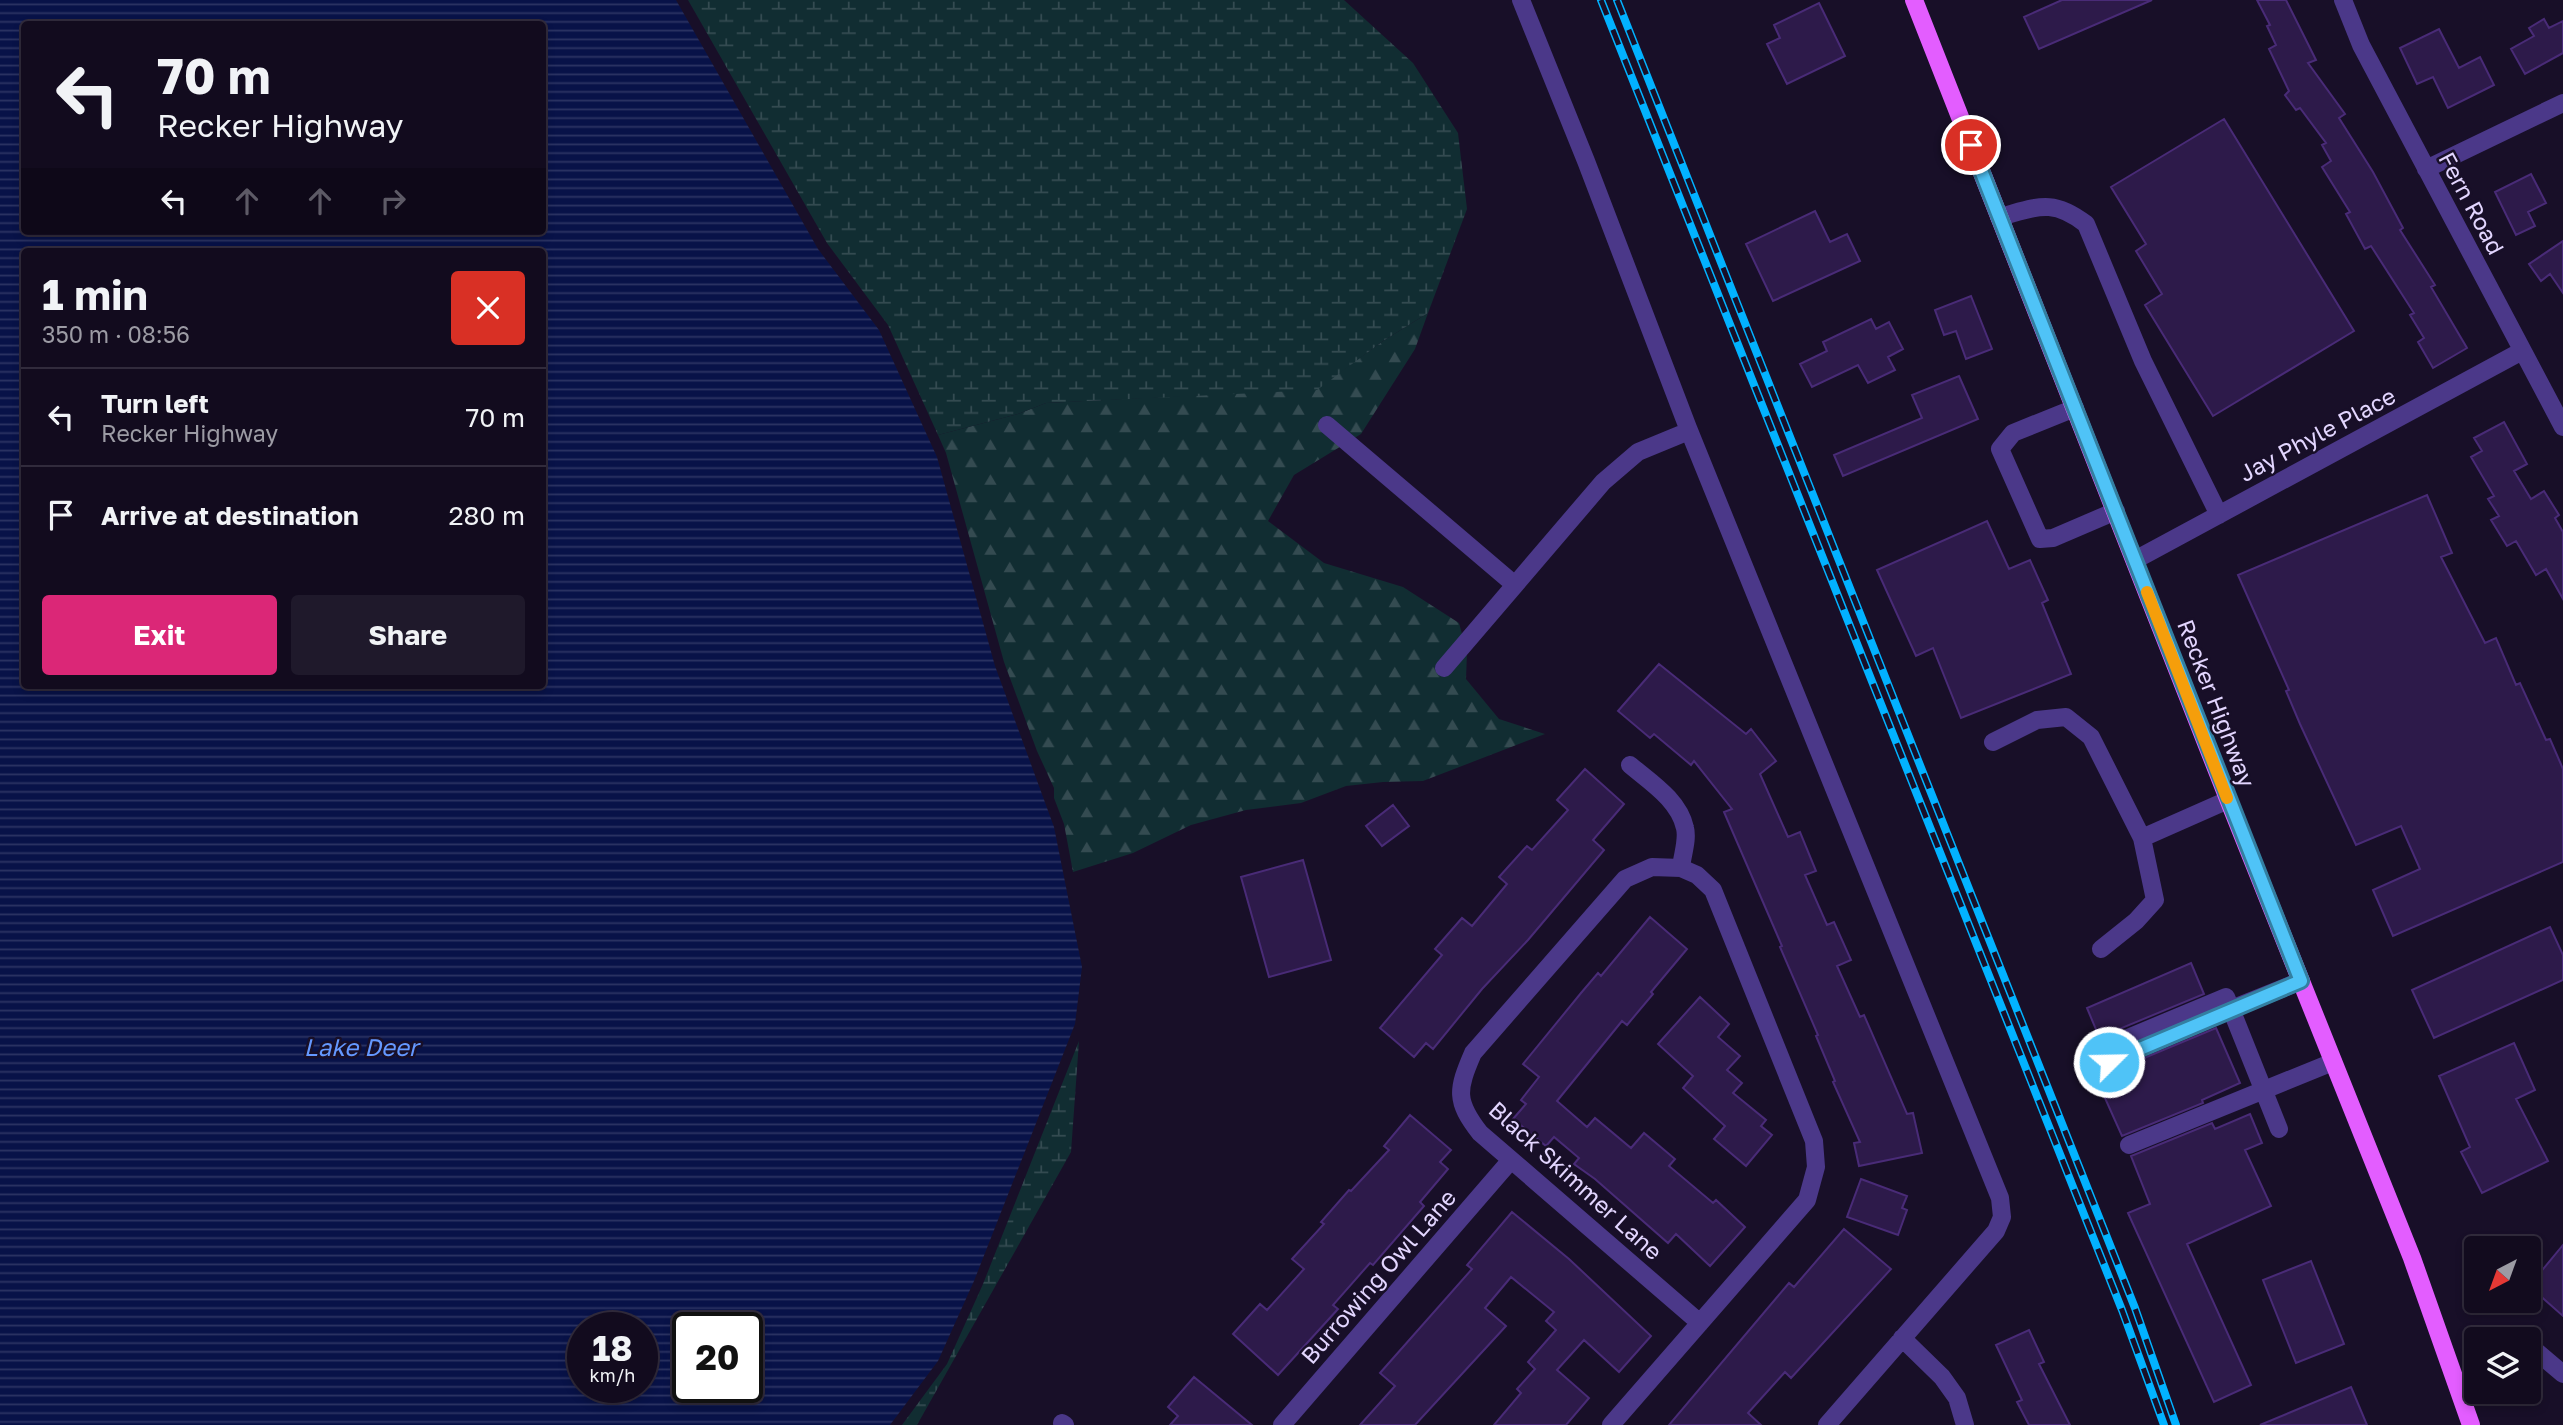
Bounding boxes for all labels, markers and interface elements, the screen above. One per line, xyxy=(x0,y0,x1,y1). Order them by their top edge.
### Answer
text: 70 m xyxy=(157,46,271,105)
icon: left xyxy=(42,49,133,140)
text: Recker Highway xyxy=(157,106,404,144)
pin xyxy=(1941,115,2001,175)
icon: arrive xyxy=(1952,126,1990,164)
street label: Fern Road xyxy=(2433,147,2511,259)
icon: left xyxy=(155,182,193,220)
icon: ahead xyxy=(228,182,266,220)
icon: ahead xyxy=(301,182,339,220)
icon: right xyxy=(374,182,412,220)
text: 1 min xyxy=(42,269,148,319)
button: close xyxy=(451,271,525,345)
text: 350 m · 08:56 xyxy=(42,320,190,348)
street label: Jay Phyle Place xyxy=(2234,381,2400,487)
text: Turn left xyxy=(101,388,209,419)
icon: left xyxy=(42,398,80,436)
text: 70 m xyxy=(466,402,525,433)
text: Recker Highway xyxy=(101,419,278,447)
icon: arrive xyxy=(42,496,80,534)
text: Arrive at destination xyxy=(101,500,359,531)
text: 280 m xyxy=(448,500,525,531)
button: Exit xyxy=(42,595,277,675)
button: Share xyxy=(291,595,525,675)
street label: Recker Highway xyxy=(2172,615,2262,791)
position arrow xyxy=(2072,1025,2146,1099)
water label: Lake Deer xyxy=(304,1032,422,1061)
street label: Black Skimmer Lane xyxy=(1484,1095,1668,1265)
street label: Burrowing Owl Lane xyxy=(1295,1183,1461,1369)
north arrow xyxy=(2464,1236,2541,1312)
map controls xyxy=(2464,1236,2541,1404)
speed limit sign: 20 xyxy=(672,1312,763,1403)
text: 18 xyxy=(592,1327,633,1369)
button: layers xyxy=(2464,1327,2541,1404)
text: km/h xyxy=(590,1364,635,1386)

